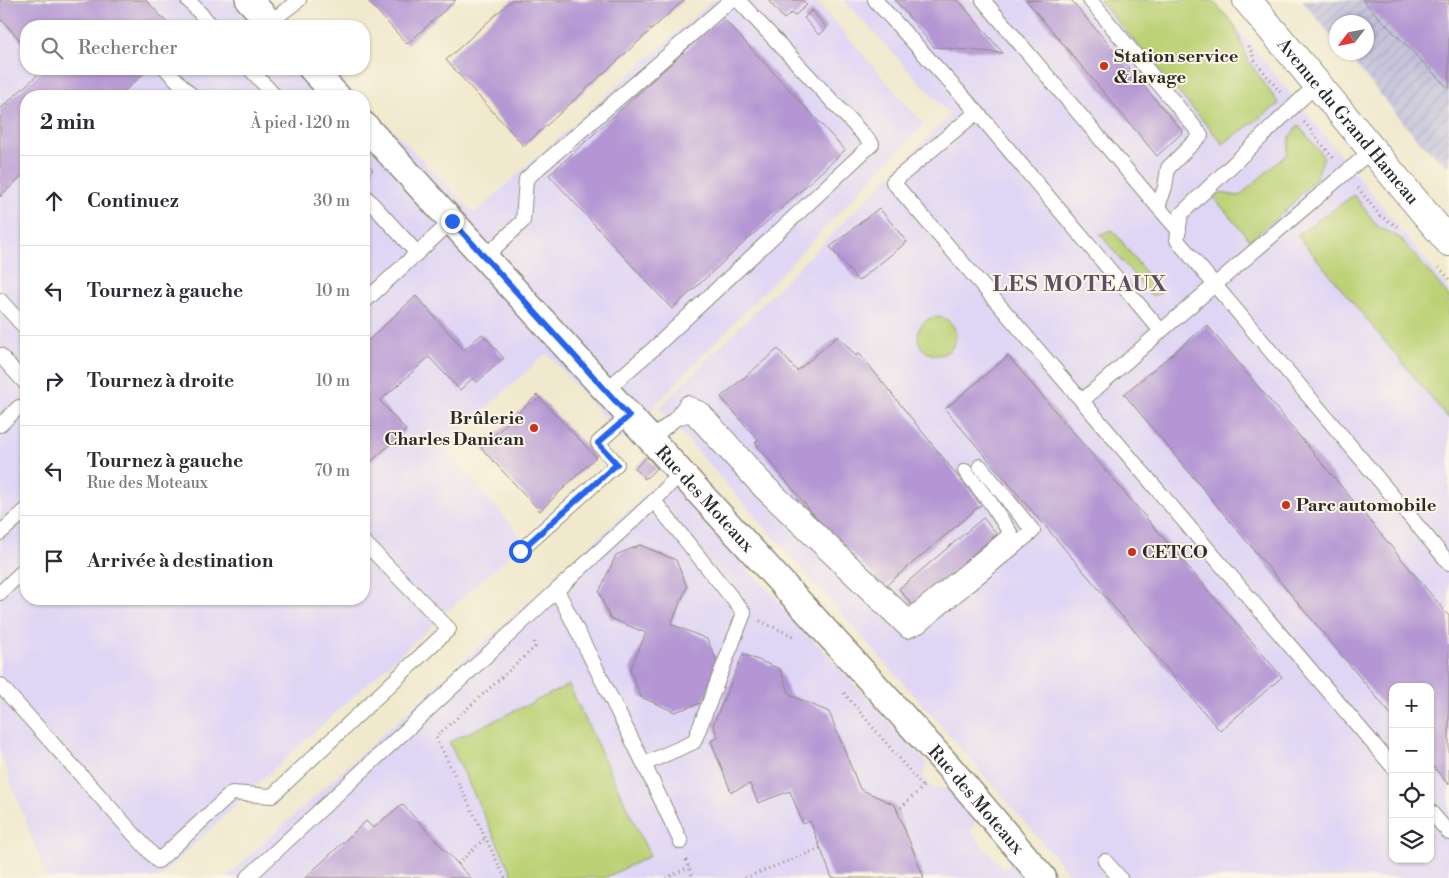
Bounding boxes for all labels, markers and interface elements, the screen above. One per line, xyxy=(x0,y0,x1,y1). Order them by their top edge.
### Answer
north arrow xyxy=(1329,15,1374,60)
search box xyxy=(20,20,370,75)
street label: Avenue du Grand Hameau xyxy=(1272,33,1425,210)
icon: search xyxy=(38,34,66,62)
text: Rechercher xyxy=(78,36,177,60)
place label: Station service & lavage xyxy=(1114,45,1239,89)
marker: Station service & lavage xyxy=(1098,60,1110,72)
text: 2 min xyxy=(40,110,95,136)
text: À pied · 120 m xyxy=(251,113,350,133)
icon: ahead xyxy=(40,187,68,215)
text: Continuez xyxy=(87,189,179,213)
text: 30 m xyxy=(313,191,350,211)
route end xyxy=(441,210,464,233)
district label: LES MOTEAUX xyxy=(993,271,1168,298)
icon: left xyxy=(40,277,68,305)
text: Tournez à gauche xyxy=(87,279,243,303)
text: 10 m xyxy=(316,281,350,301)
icon: right xyxy=(40,367,68,395)
text: Tournez à droite xyxy=(87,369,234,393)
text: 10 m xyxy=(316,371,350,391)
place label: Brûlerie Charles Danican xyxy=(384,407,524,451)
marker: Brûlerie Charles Danican xyxy=(528,422,540,434)
street label: Rue des Moteaux xyxy=(651,441,760,558)
text: Tournez à gauche xyxy=(87,449,243,473)
icon: left xyxy=(40,457,68,485)
text: 70 m xyxy=(314,461,350,481)
text: Rue des Moteaux xyxy=(87,473,208,493)
place label: Parc automobile xyxy=(1296,494,1437,517)
marker: Parc automobile xyxy=(1280,499,1292,511)
route start xyxy=(509,540,532,563)
place label: CETCO xyxy=(1142,541,1208,564)
marker: CETCO xyxy=(1126,546,1138,558)
icon: arrive xyxy=(40,547,68,575)
text: Arrivée à destination xyxy=(87,549,273,573)
map controls xyxy=(1389,683,1434,863)
button: + xyxy=(1389,683,1434,728)
button: − xyxy=(1389,728,1434,773)
street label: Rue des Moteaux xyxy=(923,740,1030,859)
button: locate xyxy=(1389,773,1434,818)
button: layers xyxy=(1389,818,1434,863)

